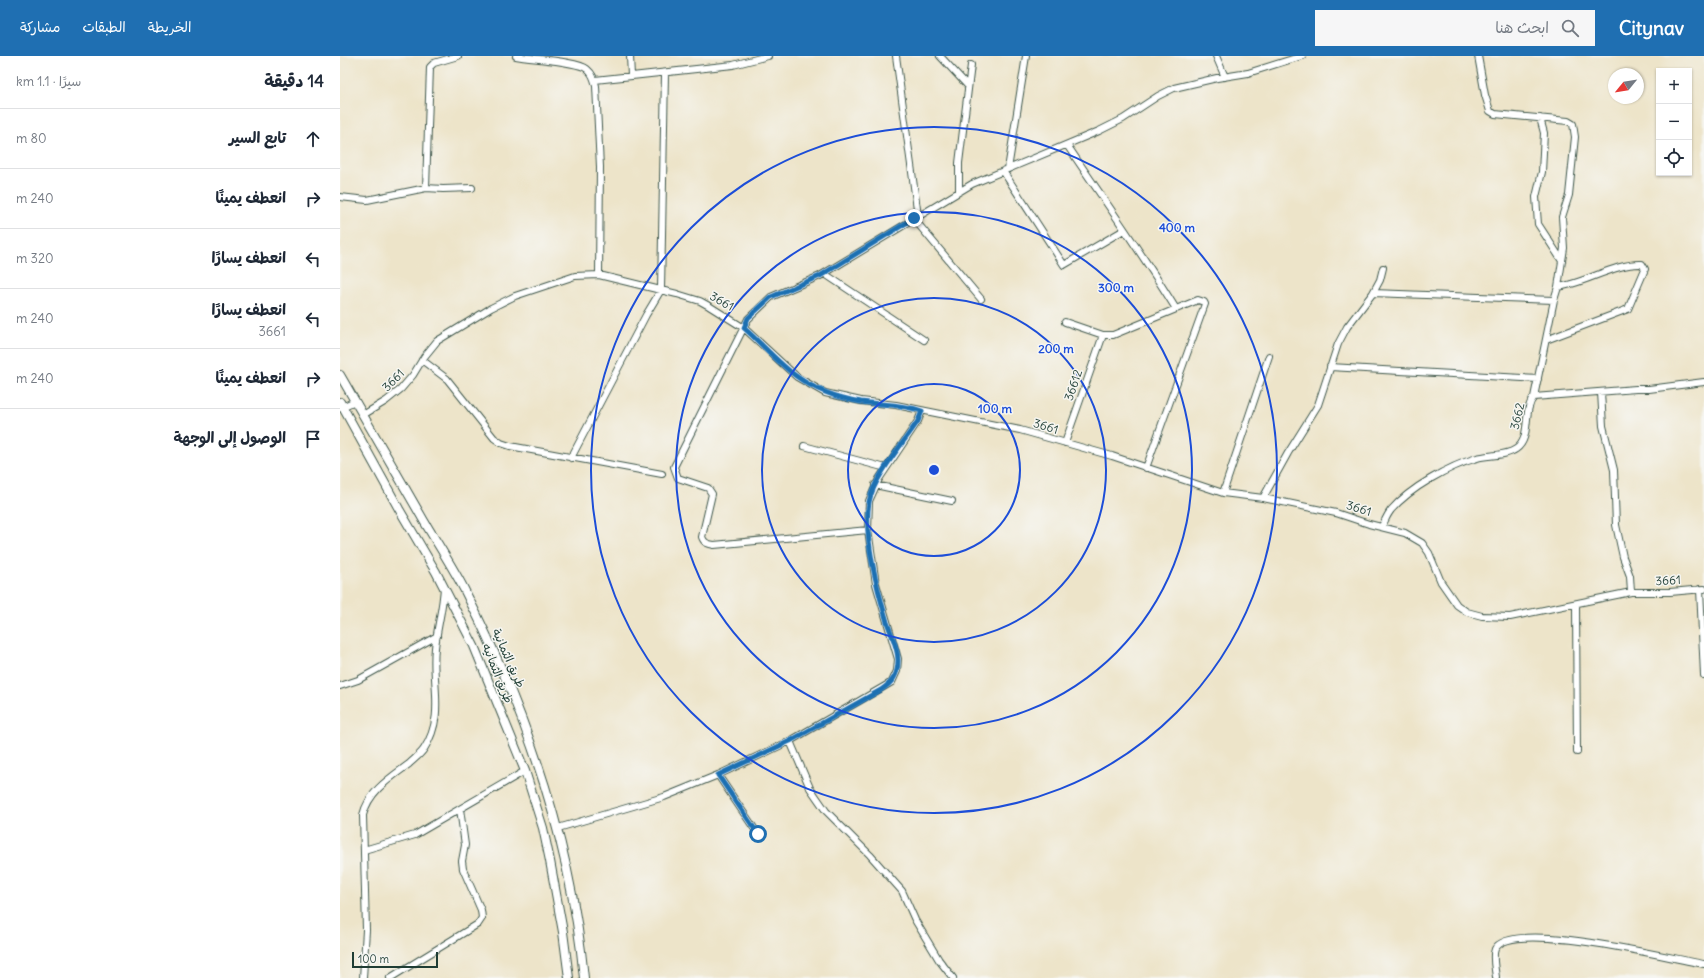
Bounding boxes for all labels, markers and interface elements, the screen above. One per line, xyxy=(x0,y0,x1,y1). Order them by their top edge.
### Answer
search box xyxy=(1315,10,1595,46)
text: Citynav xyxy=(1619,16,1684,40)
icon: search xyxy=(1559,17,1581,39)
text: مشاركة xyxy=(20,18,60,36)
text: الطبقات xyxy=(82,18,126,36)
text: الخريطة xyxy=(148,18,191,36)
text: ابحث هنا xyxy=(1495,18,1549,37)
north arrow xyxy=(1608,68,1644,104)
map controls xyxy=(1656,68,1692,176)
button: + xyxy=(1656,68,1692,104)
text: 14 دقيقة xyxy=(264,70,324,92)
text: سيرًا · 1.1 km xyxy=(16,73,81,90)
button: − xyxy=(1656,104,1692,140)
text: تابع السير xyxy=(229,128,286,147)
icon: ahead xyxy=(302,128,324,150)
text: 80 m xyxy=(16,130,47,147)
button: locate xyxy=(1656,140,1692,176)
text: انعطف يمينًا xyxy=(215,188,286,207)
icon: right xyxy=(302,188,324,210)
text: 240 m xyxy=(16,190,54,207)
route end xyxy=(905,209,923,227)
text: 400 m xyxy=(1159,220,1196,235)
text: انعطف يسارًا xyxy=(212,248,286,267)
icon: left xyxy=(302,248,324,270)
text: 320 m xyxy=(16,250,54,267)
text: 300 m xyxy=(1098,280,1134,295)
street label: 3661 xyxy=(707,288,737,314)
text: انعطف يسارًا xyxy=(212,300,286,319)
icon: left xyxy=(302,308,324,330)
text: 240 m xyxy=(16,310,54,327)
text: 3661 xyxy=(258,323,286,340)
text: 200 m xyxy=(1038,341,1074,356)
street label: 3661 xyxy=(379,366,407,394)
street label: 36612 xyxy=(1061,367,1085,403)
text: انعطف يمينًا xyxy=(215,368,286,387)
icon: right xyxy=(302,368,324,390)
text: 240 m xyxy=(16,370,54,387)
text: 100 m xyxy=(978,401,1012,416)
street label: 3662 xyxy=(1507,401,1527,431)
street label: 3661 xyxy=(1032,415,1060,437)
text: الوصول إلى الوجهة xyxy=(173,428,286,447)
icon: arrive xyxy=(302,428,324,450)
centre of rings xyxy=(927,463,941,477)
street label: 3661 xyxy=(1345,497,1373,519)
street label: 3661 xyxy=(1655,572,1681,588)
street label: طريق الثمانية xyxy=(489,626,529,690)
street label: طريق الثمانيه xyxy=(479,641,517,705)
route start xyxy=(749,825,767,843)
scale bar xyxy=(352,950,438,969)
text: 100 m xyxy=(358,952,389,966)

